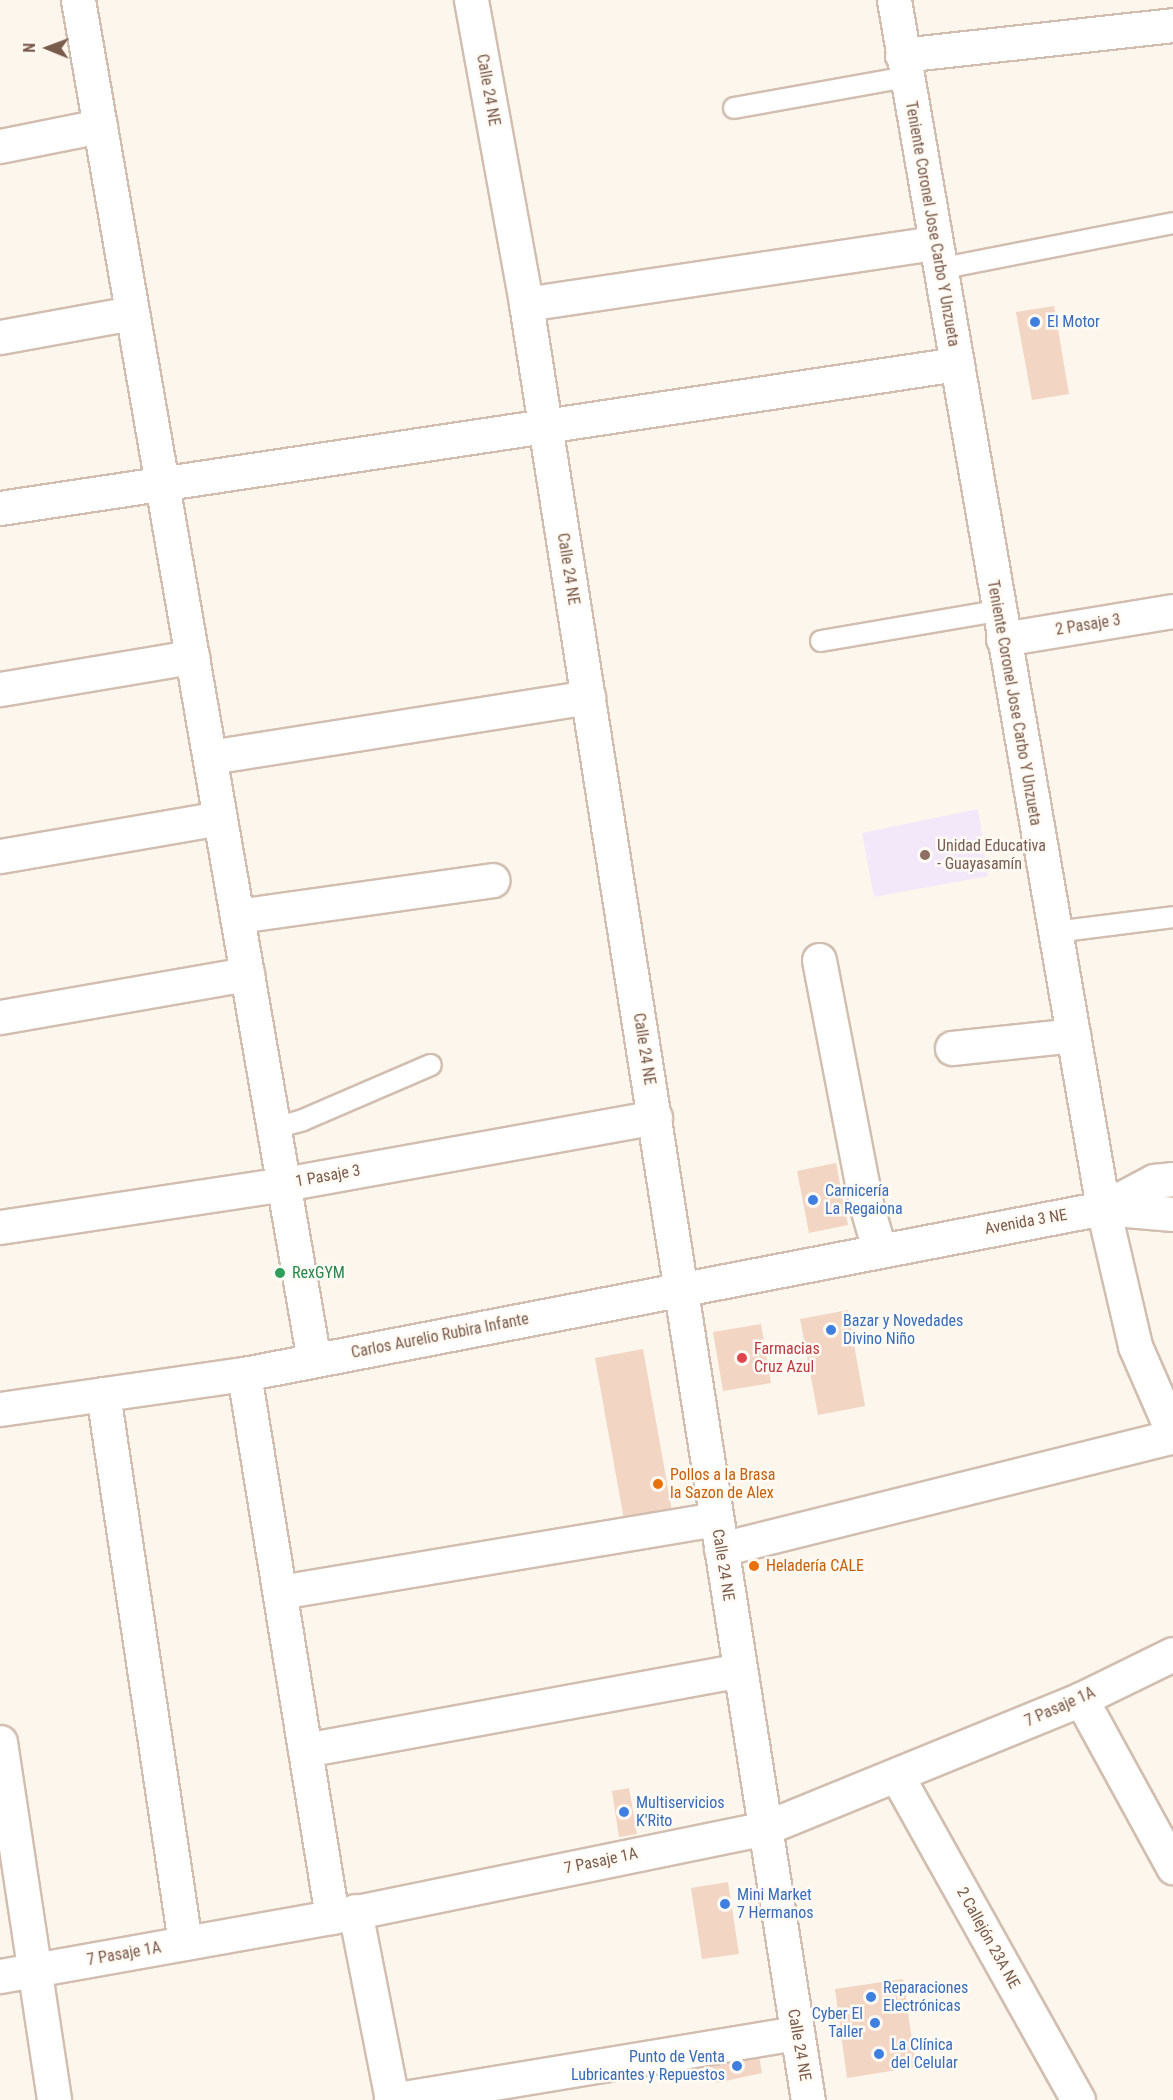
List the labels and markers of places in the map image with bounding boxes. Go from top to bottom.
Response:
place label: El Motor [1047,312,1100,332]
marker: El Motor [1028,315,1042,329]
place label: Unidad Educativa - Guayasamín [937,836,1046,874]
marker: Unidad Educativa - Guayasamín [918,848,932,862]
place label: Carnicería La Regaiona [825,1181,903,1219]
marker: Carnicería La Regaiona [806,1193,820,1207]
place label: RexGYM [292,1263,345,1283]
marker: RexGYM [273,1266,287,1280]
place label: Bazar y Novedades Divino Niño [843,1311,963,1349]
marker: Bazar y Novedades Divino Niño [824,1323,838,1337]
place label: Farmacias Cruz Azul [754,1339,820,1377]
marker: Farmacias Cruz Azul [735,1351,749,1365]
place label: Pollos a la Brasa la Sazon de Alex [670,1465,775,1503]
marker: Pollos a la Brasa la Sazon de Alex [651,1477,665,1491]
place label: Heladería CALE [766,1556,864,1576]
marker: Heladería CALE [747,1559,761,1573]
place label: Multiservicios K'Rito [636,1793,725,1831]
marker: Multiservicios K'Rito [617,1805,631,1819]
place label: Mini Market 7 Hermanos [737,1885,814,1923]
marker: Mini Market 7 Hermanos [718,1897,732,1911]
place label: Reparaciones Electrónicas [883,1978,968,2016]
marker: Reparaciones Electrónicas [864,1990,878,2004]
place label: Cyber El Taller [812,2004,863,2042]
marker: Cyber El Taller [868,2016,882,2030]
place label: La Clínica del Celular [891,2035,958,2073]
place label: Punto de Venta Lubricantes y Repuestos [571,2047,725,2085]
marker: La Clínica del Celular [872,2047,886,2061]
marker: Punto de Venta Lubricantes y Repuestos [730,2059,744,2073]

